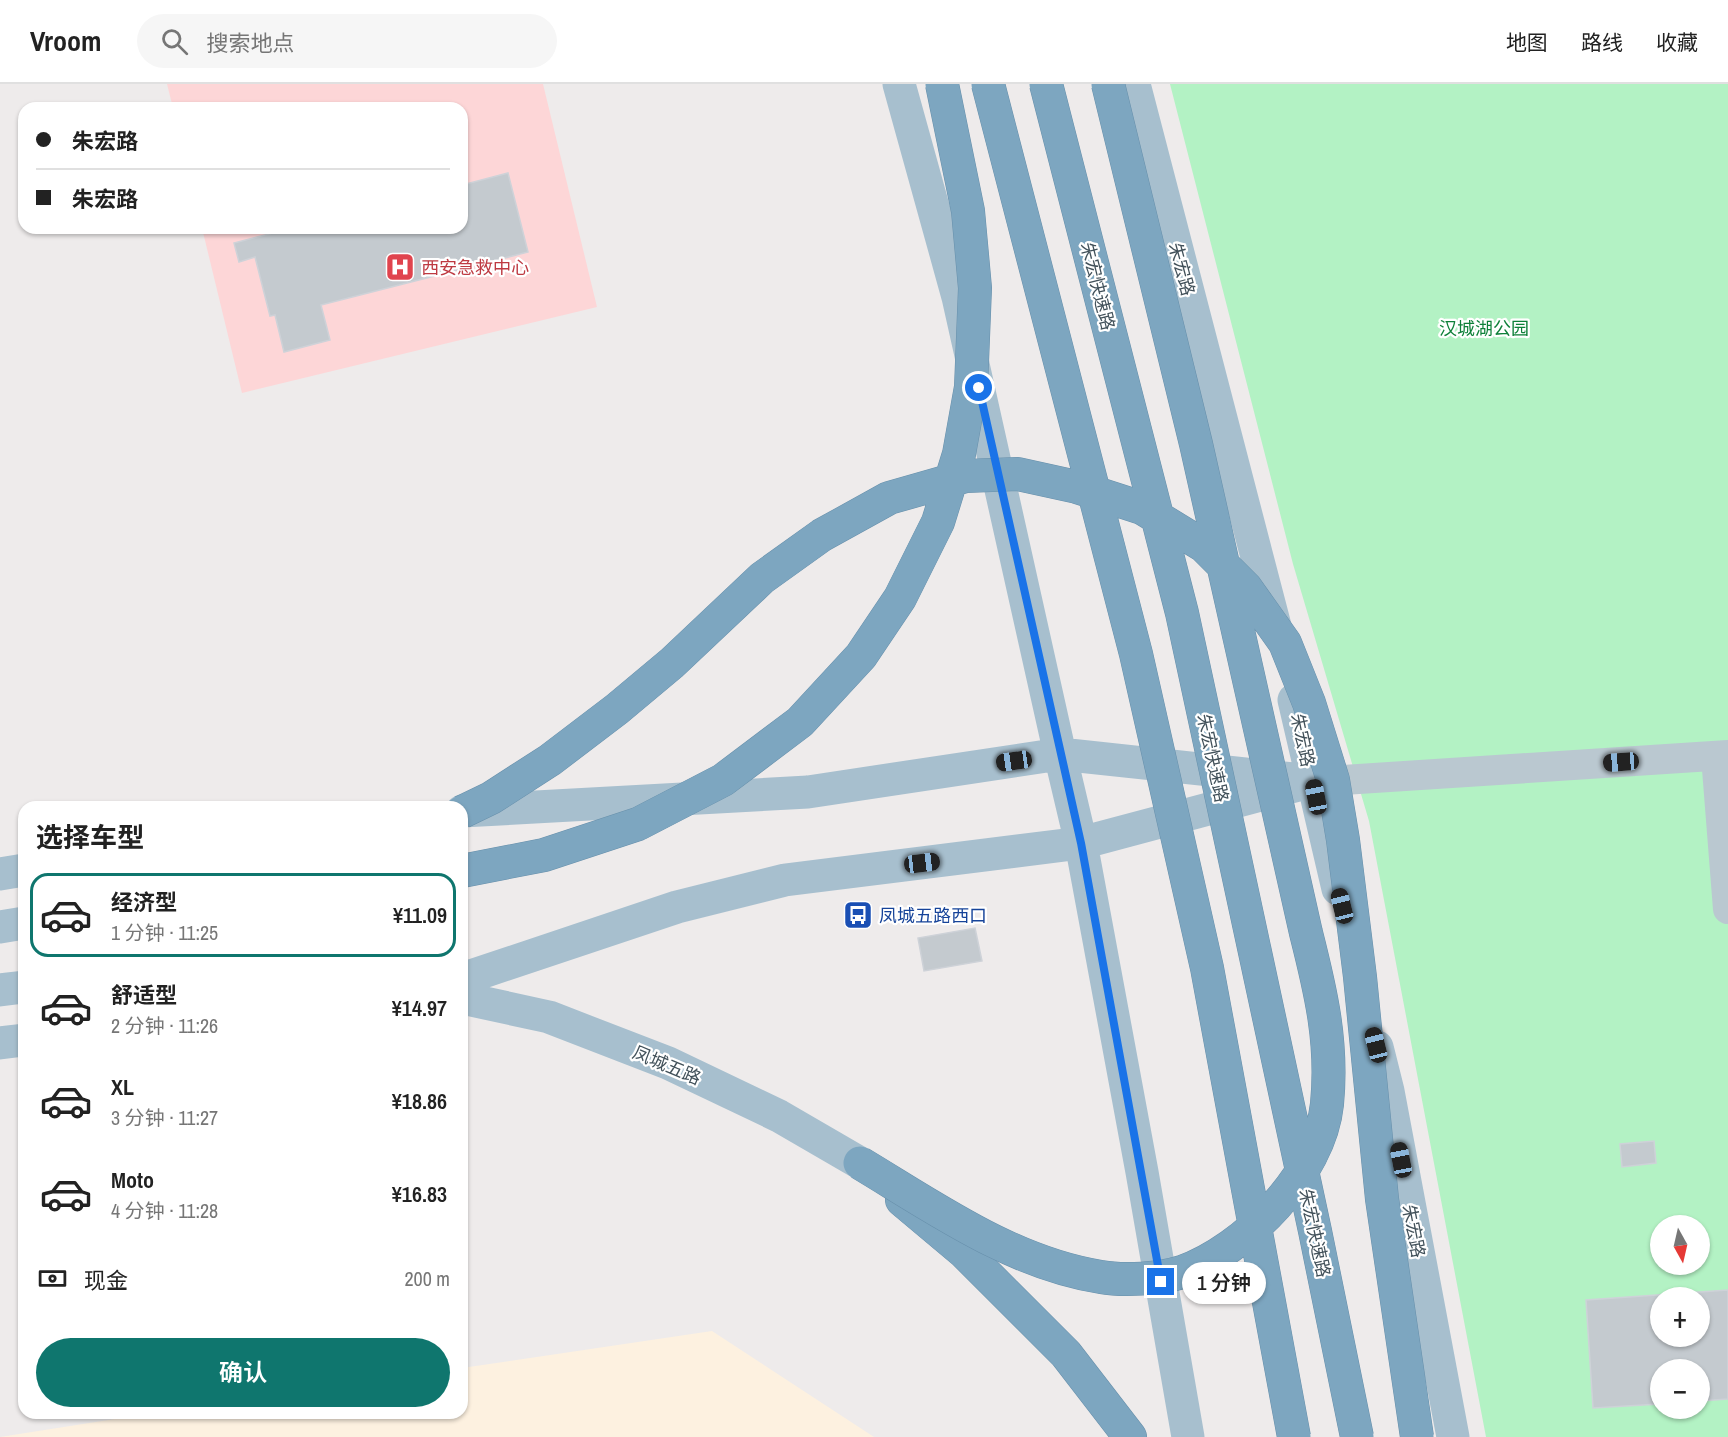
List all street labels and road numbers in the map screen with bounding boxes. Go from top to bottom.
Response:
street label: 朱宏快速路 [1075,239,1121,333]
street label: 朱宏路 [1163,240,1201,298]
street label: 朱宏快速路 [1191,711,1235,805]
street label: 朱宏路 [1285,711,1321,769]
street label: 凤城五路 [629,1039,705,1091]
street label: 朱宏快速路 [1293,1186,1337,1280]
street label: 朱宏路 [1397,1202,1431,1260]

